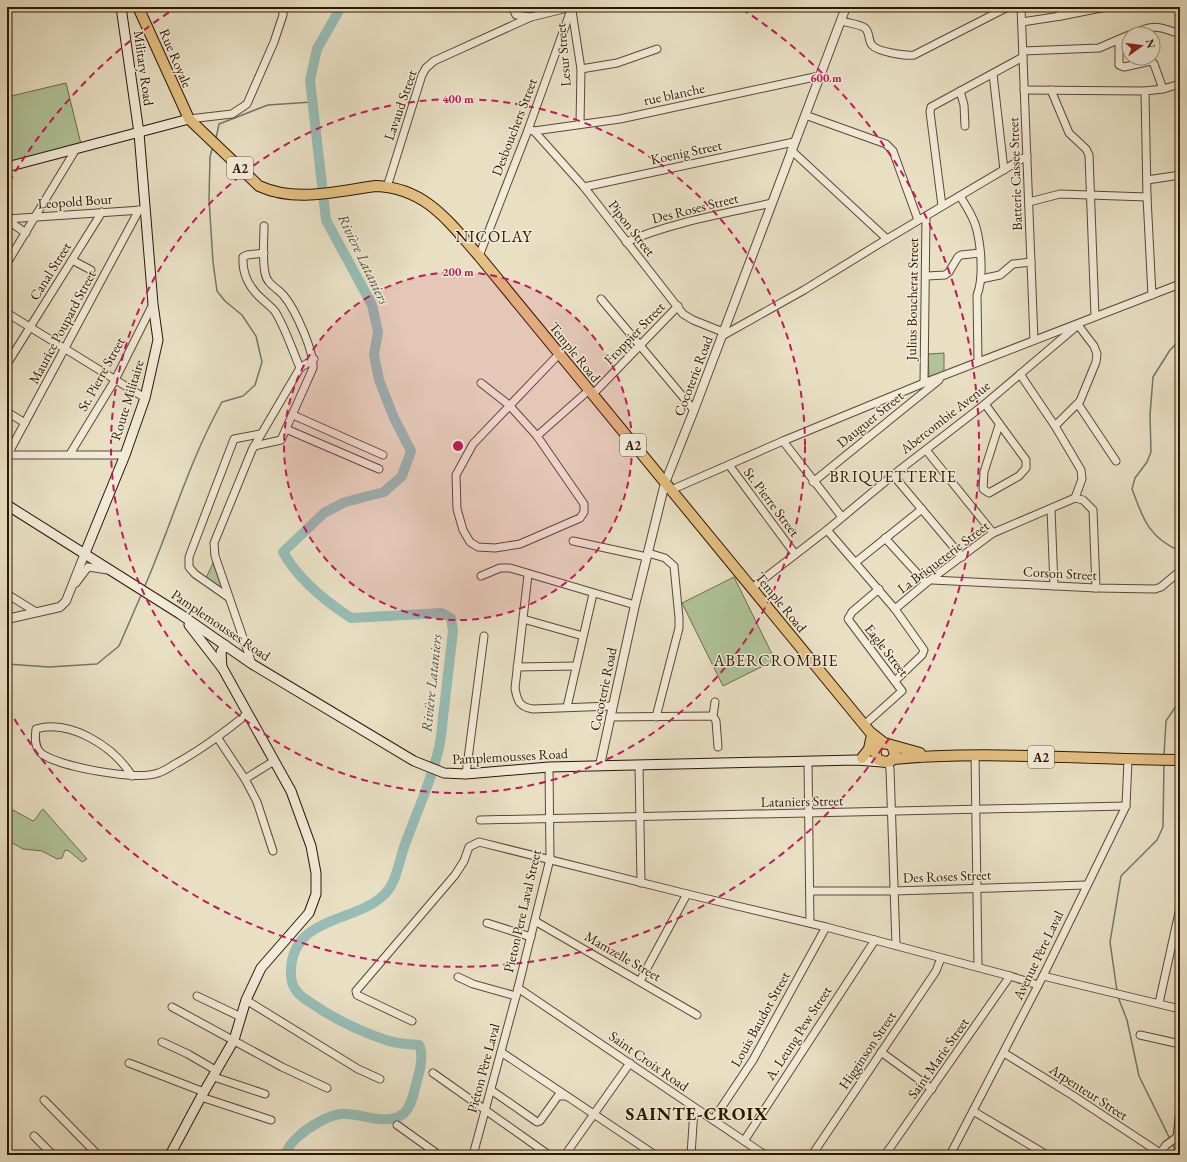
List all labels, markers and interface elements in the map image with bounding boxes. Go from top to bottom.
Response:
street label: Lesur Street [551,22,575,88]
street label: Rue Royale [156,26,197,91]
north arrow [1121,26,1161,66]
street label: Military Road [130,29,158,108]
text: N [1143,38,1159,50]
street label: Lavaud Street [380,67,421,142]
text: 600 m [810,70,842,86]
street label: Desbouchers Street [487,75,541,178]
street label: rue blanche [642,79,707,109]
text: 400 m [442,91,474,107]
street label: Batterie Cassee Street [1004,116,1026,231]
street label: Koenig Street [649,136,724,168]
road number: A2 [227,157,253,179]
street label: Des Roses Street [650,188,741,227]
street label: Leopold Bour [37,189,113,213]
street label: Pipon Street [604,196,660,260]
water label: Rivière Lataniers [334,211,394,308]
district label: NICOLAY [455,226,533,247]
street label: Julius Boucherat Street [902,237,922,362]
street label: Canal Street [25,238,75,304]
text: 200 m [442,264,474,280]
street label: Maurice Poupard Street [24,266,100,387]
street label: Froppier Street [600,297,669,368]
street label: Temple Road [545,318,605,386]
street label: Cocoterie Road [669,332,717,419]
street label: St. Pierre Street [73,333,129,414]
street label: Route Militaire [106,357,148,442]
street label: Abercombie Avenue [896,376,994,458]
street label: Dauguer Street [833,386,907,451]
road number: A2 [620,434,646,456]
centre of rings [451,439,465,453]
street label: St. Pierre Street [740,464,804,541]
district label: BRIQUETTERIE [829,466,957,487]
street label: La Briqueterie Street [894,516,993,597]
street label: Corson Street [1023,562,1098,584]
street label: Temple Road [751,568,811,636]
street label: Pamplemousses Road [168,585,275,665]
street label: Eagle Street [861,620,913,680]
water label: Rivière Lataniers [416,632,446,733]
street label: Cocoterie Road [585,645,621,732]
district label: ABERCROMBIE [712,650,839,671]
street label: Pamplemousses Road [452,744,569,768]
road number: A2 [1028,746,1054,768]
street label: Lataniers Street [760,791,844,811]
street label: Pieton Pere Laval Street [499,847,545,974]
street label: Des Roses Street [903,865,992,887]
street label: Avenue Père Laval [1008,907,1068,1003]
street label: Mamzelle Street [582,927,665,985]
street label: Louis Baudot Street [726,968,794,1070]
street label: A. Leung Pew Street [760,982,835,1084]
street label: Higginson Street [834,1007,900,1092]
street label: Saint Marie Street [903,1013,973,1102]
street label: Piéton Père Laval [462,1021,504,1115]
street label: Saint Croix Road [606,1027,693,1096]
street label: Arpenteur Street [1046,1059,1132,1124]
district label: SAINTE-CROIX [626,1102,768,1125]

